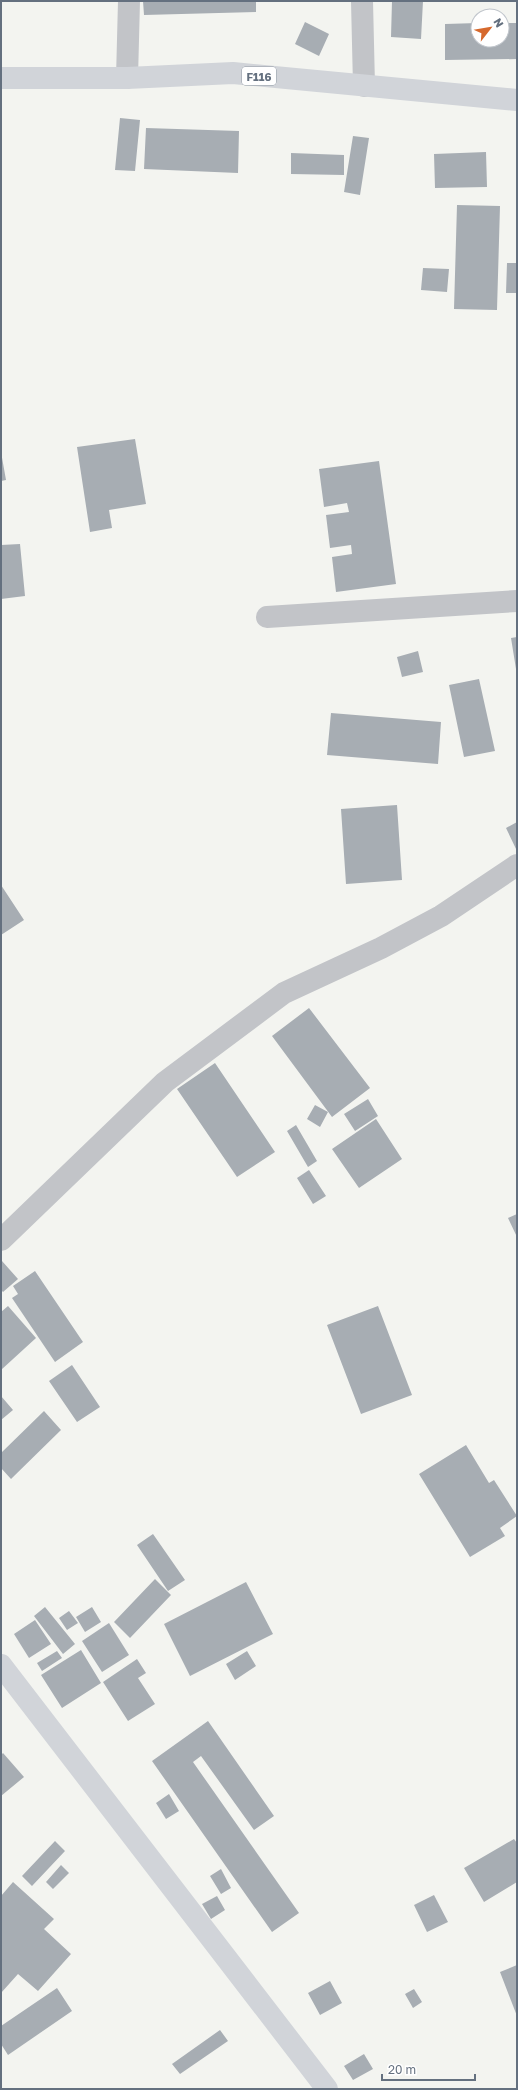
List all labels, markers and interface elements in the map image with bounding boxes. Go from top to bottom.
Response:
north arrow [470,8,510,48]
text: N [491,16,507,30]
road number: F116 [242,67,276,85]
scale bar [382,2056,475,2082]
text: 20 m [388,2062,416,2077]

